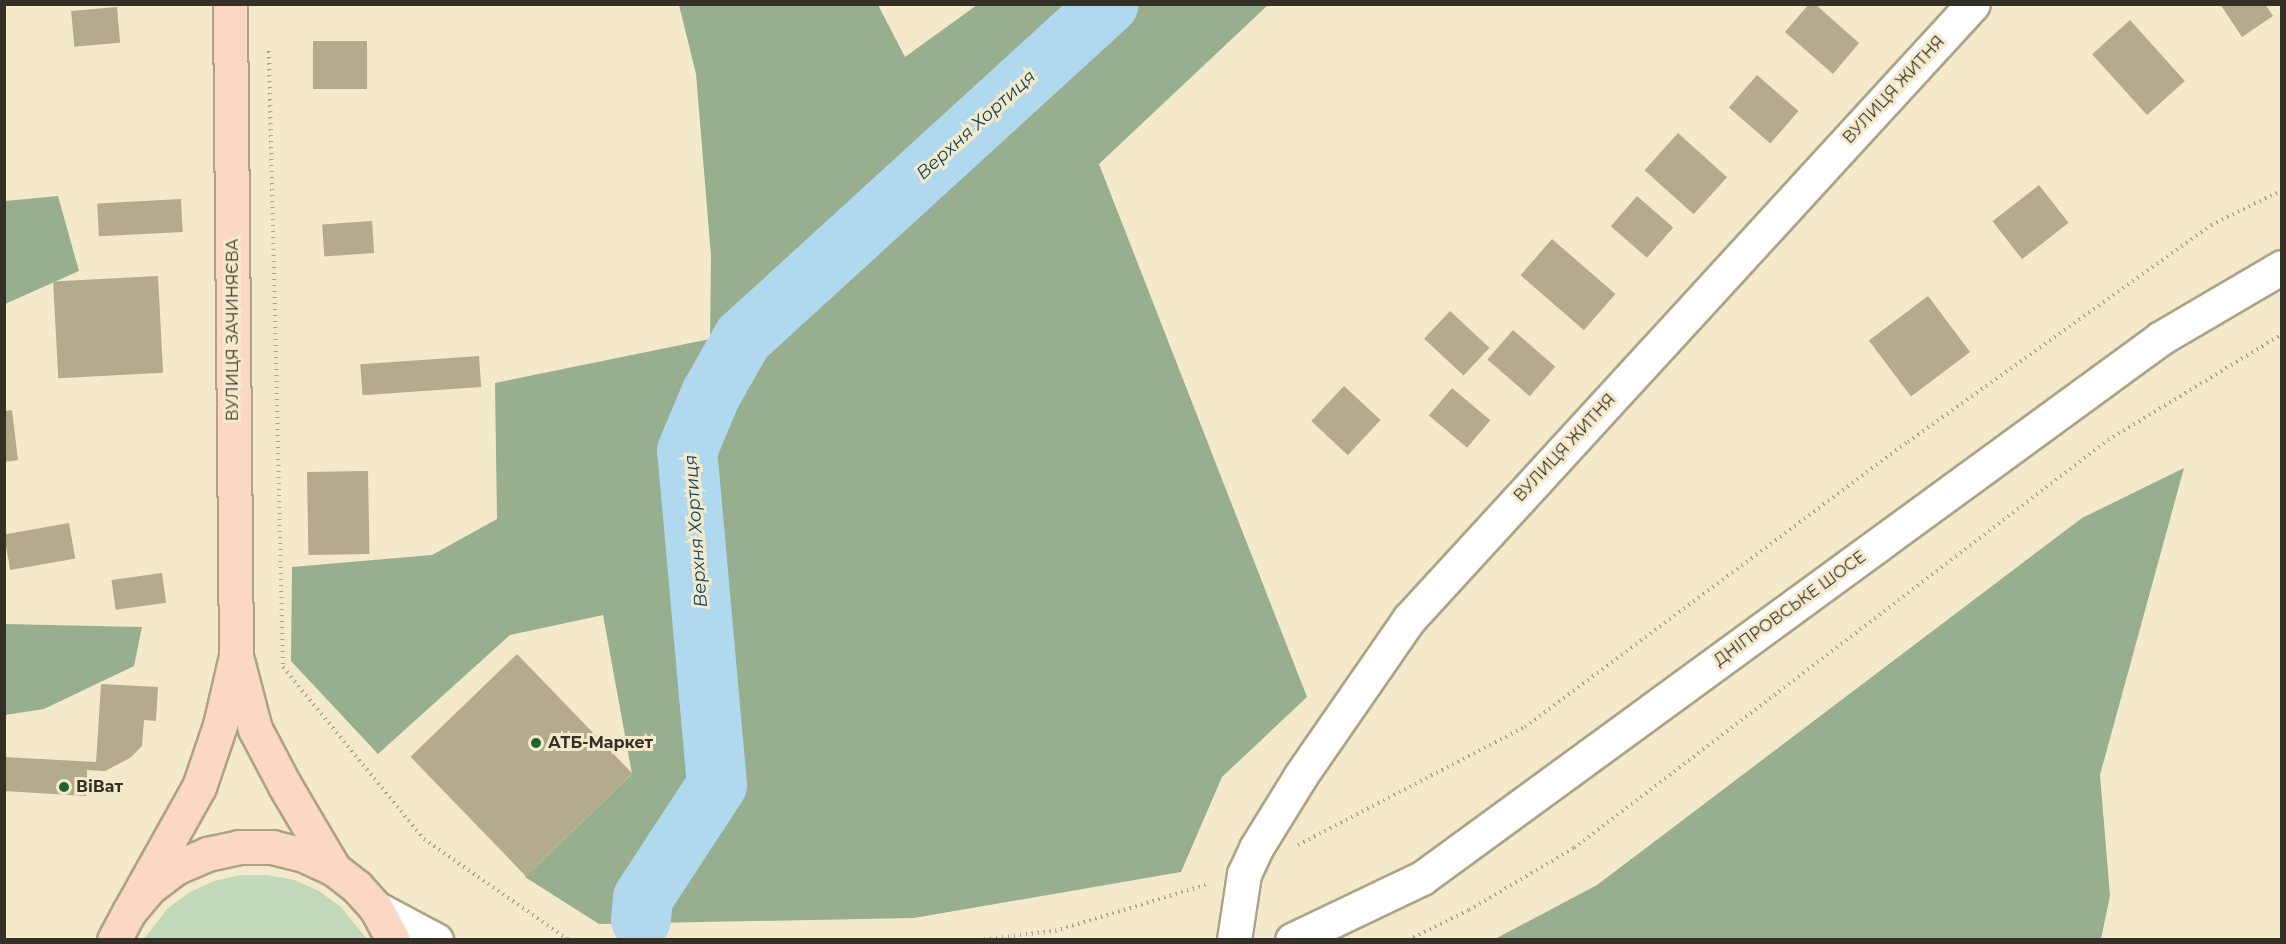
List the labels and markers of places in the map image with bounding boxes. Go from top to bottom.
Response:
place label: АТБ-Маркет [548,733,653,753]
marker: АТБ-Маркет [529,736,543,750]
place label: ВіВат [76,777,123,797]
marker: ВіВат [57,780,71,794]

